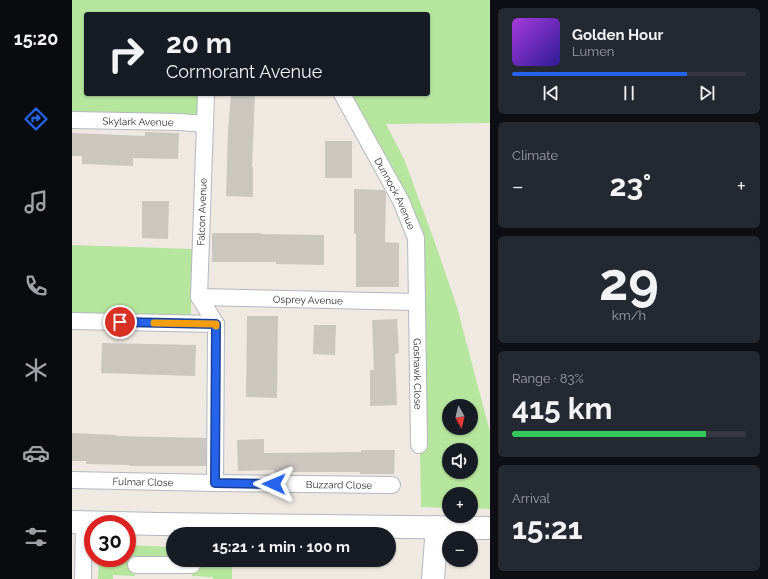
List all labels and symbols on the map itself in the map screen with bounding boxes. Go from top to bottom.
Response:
street label: Skylark Avenue [102,115,174,127]
street label: Dunnock Avenue [373,156,418,231]
street label: Falcon Avenue [195,178,209,246]
street label: Osprey Avenue [273,293,343,306]
pin [103,305,137,339]
street label: Goshawk Close [412,338,424,410]
north arrow [442,399,478,435]
position arrow [253,463,295,505]
street label: Fulmar Close [112,475,174,488]
street label: Buzzard Close [306,479,372,490]
speed limit sign: 30 [84,515,136,567]

